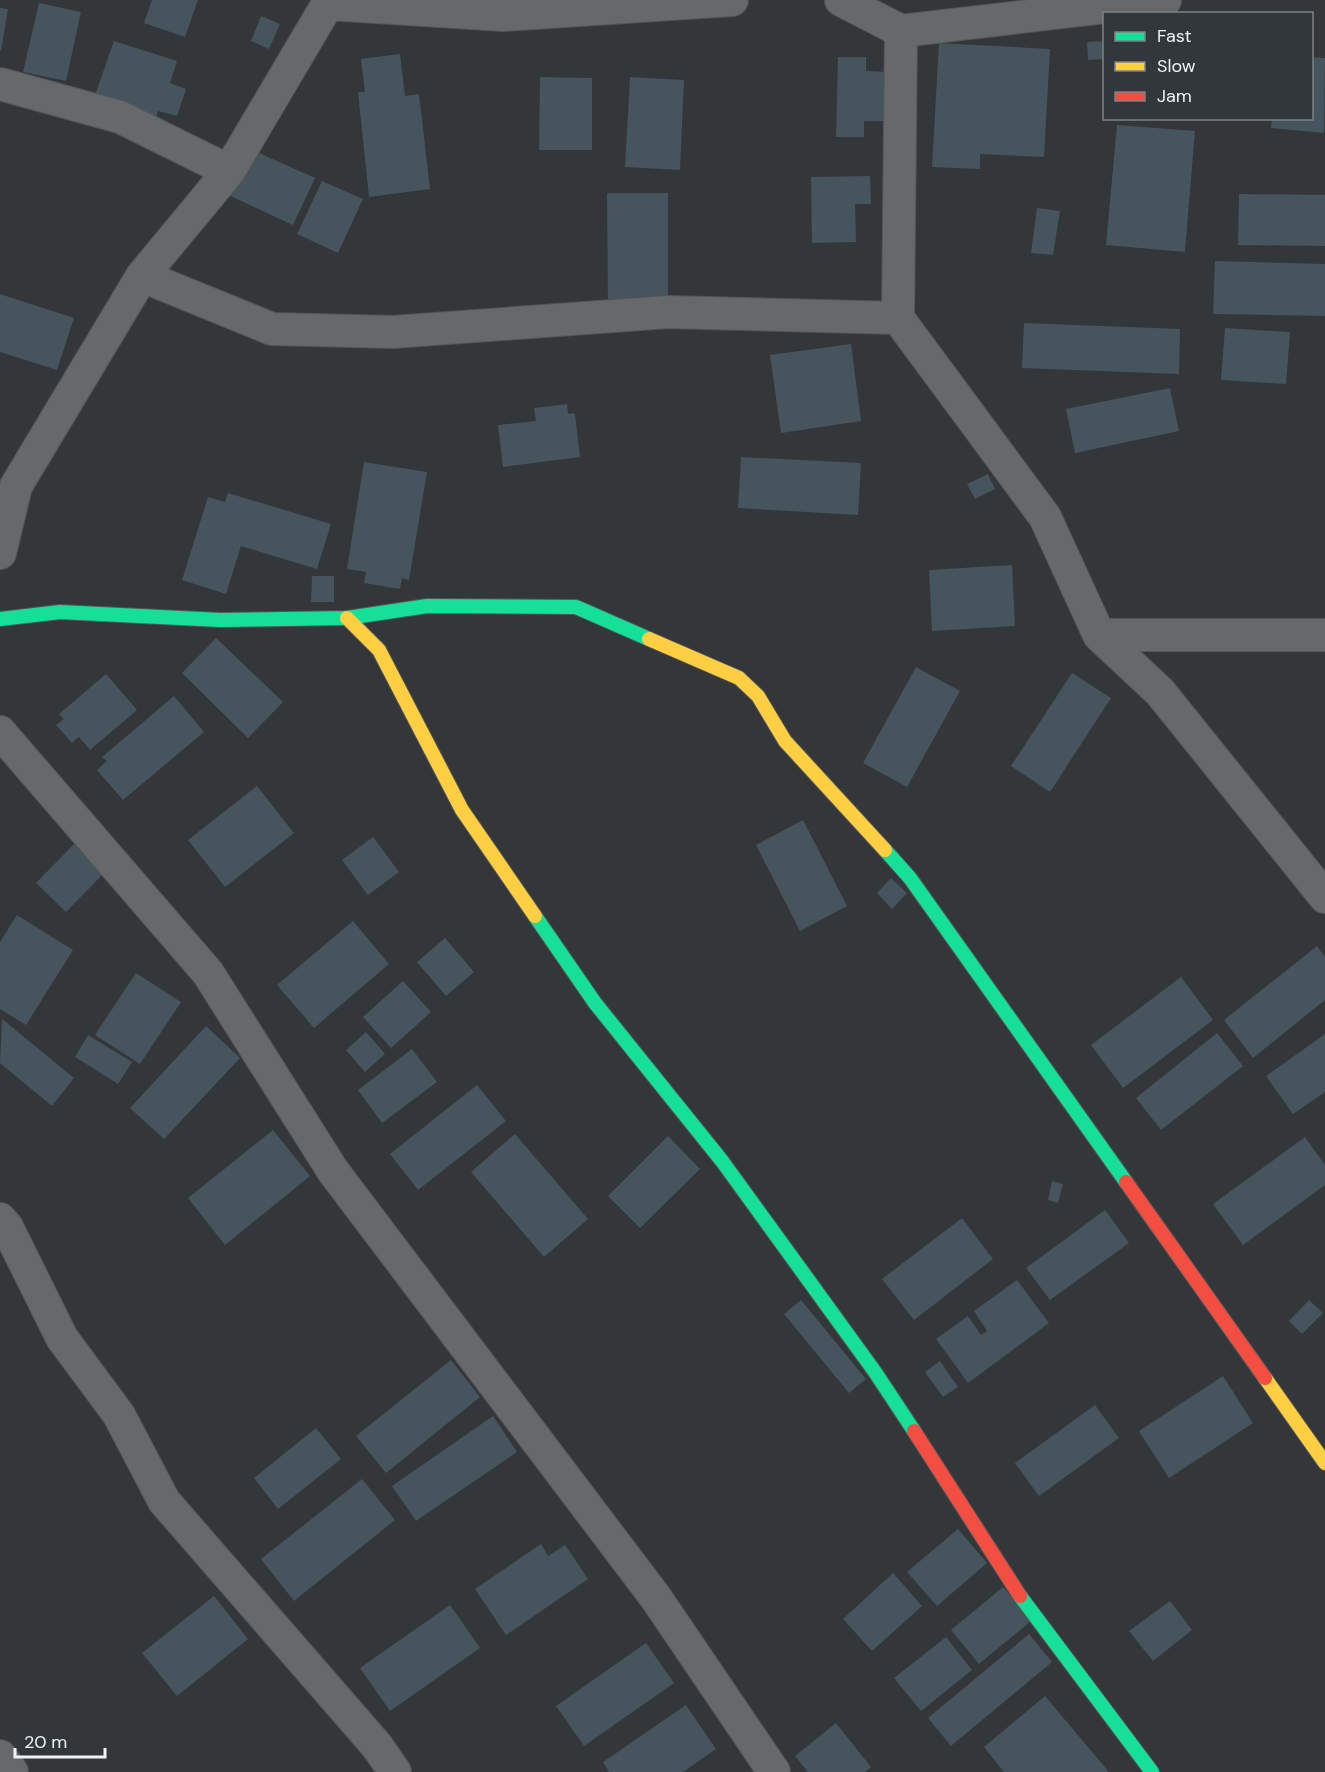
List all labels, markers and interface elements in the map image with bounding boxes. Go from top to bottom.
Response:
legend [1103,12,1313,120]
text: Fast [1157,24,1192,48]
text: Slow [1157,54,1196,78]
text: Jam [1157,84,1192,108]
scale bar [15,1721,105,1759]
text: 20 m [24,1730,67,1754]

